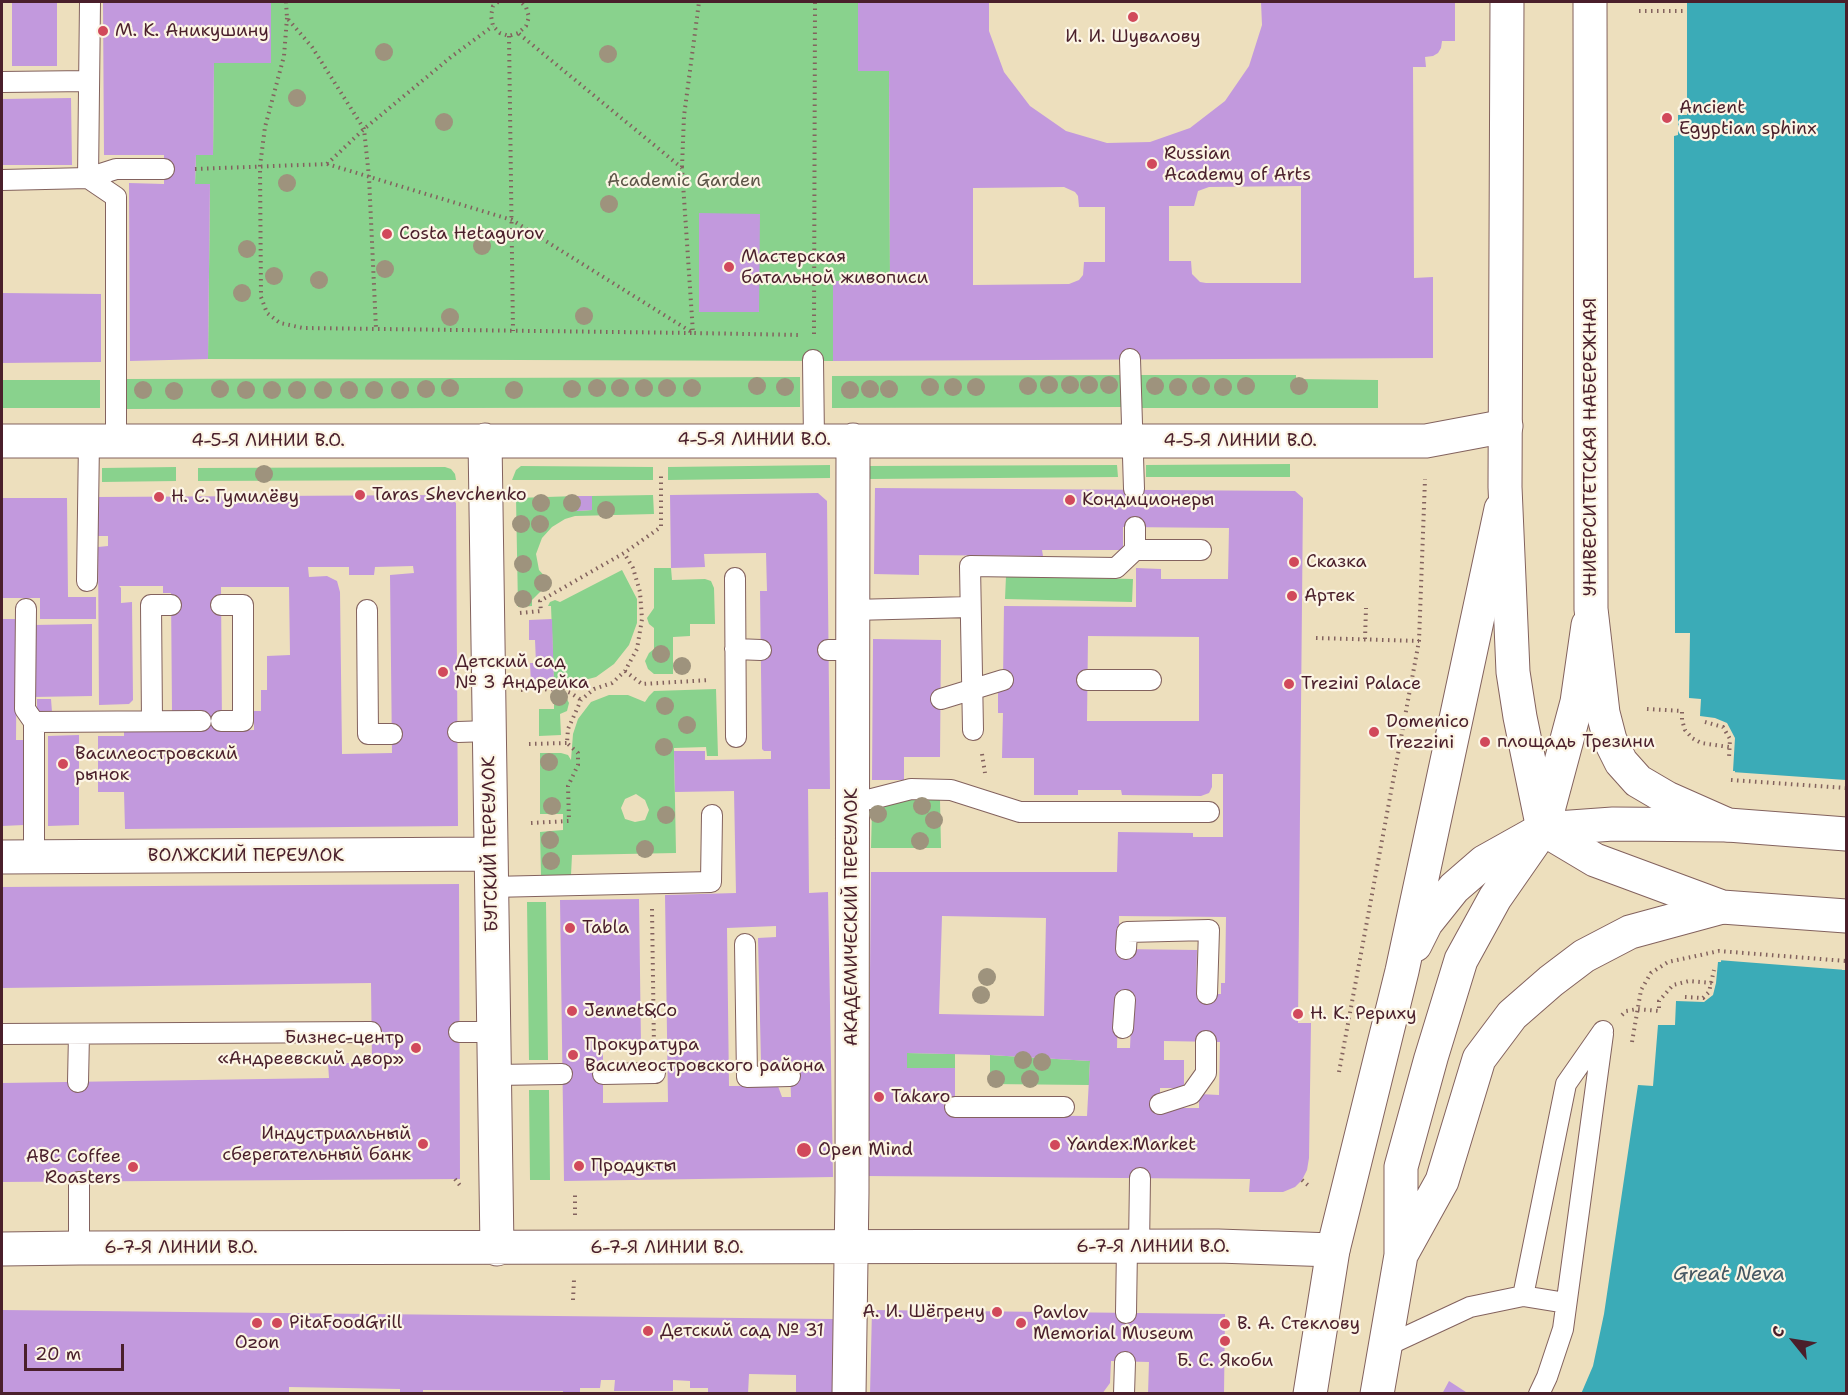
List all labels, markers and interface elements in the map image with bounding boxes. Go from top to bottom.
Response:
marker: И. И. Шувалову [1126,10,1140,24]
place label: М. К. Аникушину [115,20,269,42]
marker: М. К. Аникушину [96,24,110,38]
place label: И. И. Шувалову [1065,26,1201,48]
place label: Ancient Egyptian sphinx [1679,97,1817,140]
marker: Ancient Egyptian sphinx [1660,111,1674,125]
place label: Russian Academy of Arts [1164,143,1311,186]
marker: Russian Academy of Arts [1145,157,1159,171]
park label: Academic Garden [607,170,761,192]
place label: Costa Hetagurov [399,223,544,245]
marker: Costa Hetagurov [380,227,394,241]
place label: Мастерская батальной живописи [741,246,928,288]
marker: Мастерская батальной живописи [722,260,736,274]
street label: УНИВЕРСИТЕТСКАЯ НАБЕРЕЖНАЯ [1580,298,1602,596]
street label: 4-5-Я ЛИНИИ В.О. [677,429,831,451]
street label: 4-5-Я ЛИНИИ В.О. [191,430,345,452]
street label: 4-5-Я ЛИНИИ В.О. [1163,430,1317,452]
place label: Taras Shevchenko [372,484,527,506]
place label: Н. С. Гумилёву [171,486,299,508]
marker: Taras Shevchenko [353,488,367,502]
place label: Кондиционеры [1082,489,1214,511]
marker: Н. С. Гумилёву [152,490,166,504]
marker: Кондиционеры [1063,493,1077,507]
place label: Сказка [1306,551,1367,573]
marker: Сказка [1287,555,1301,569]
place label: Артек [1304,585,1355,607]
marker: Артек [1285,589,1299,603]
place label: Детский сад № 3 Андрейка [455,651,589,694]
marker: Детский сад № 3 Андрейка [436,665,450,679]
place label: Trezini Palace [1301,673,1421,695]
marker: Trezini Palace [1282,677,1296,691]
place label: Domenico Trezzini [1386,711,1469,754]
marker: Domenico Trezzini [1367,725,1381,739]
place label: площадь Трезини [1497,731,1655,753]
marker: площадь Трезини [1478,735,1492,749]
place label: Василеостровский рынок [75,743,238,786]
street label: БУГСКИЙ ПЕРЕУЛОК [479,756,503,932]
marker: Василеостровский рынок [56,757,70,771]
street label: АКАДЕМИЧЕСКИЙ ПЕРЕУЛОК [841,788,863,1046]
street label: ВОЛЖСКИЙ ПЕРЕУЛОК [148,845,344,867]
place label: Tabla [582,917,629,939]
marker: Tabla [563,921,577,935]
place label: Jennet&Co [584,1000,677,1022]
place label: Н. К. Рериху [1310,1003,1417,1025]
marker: Jennet&Co [565,1004,579,1018]
marker: Н. К. Рериху [1291,1007,1305,1021]
place label: Бизнес-центр «Андреевский двор» [217,1027,404,1070]
place label: Прокуратура Василеостровского района [585,1034,825,1076]
marker: Бизнес-центр «Андреевский двор» [409,1041,423,1055]
marker: Прокуратура Василеостровского района [566,1048,580,1062]
place label: Takaro [891,1086,950,1108]
marker: Takaro [872,1090,886,1104]
place label: Индустриальный сберегательный банк [222,1123,411,1166]
place label: Yandex.Market [1067,1134,1196,1156]
marker: Индустриальный сберегательный банк [416,1137,430,1151]
marker: Yandex.Market [1048,1138,1062,1152]
place label: Open Mind [818,1139,913,1161]
marker: Open Mind [795,1141,813,1159]
place label: ABC Coffee Roasters [26,1146,121,1188]
place label: Продукты [591,1155,677,1177]
marker: Продукты [572,1159,586,1173]
marker: ABC Coffee Roasters [126,1160,140,1174]
street label: 6-7-Я ЛИНИИ В.О. [1076,1236,1230,1258]
street label: 6-7-Я ЛИНИИ В.О. [104,1237,258,1259]
street label: 6-7-Я ЛИНИИ В.О. [590,1237,744,1259]
water label: Great Neva [1673,1263,1785,1287]
place label: А. И. Шёгрену [862,1301,985,1323]
place label: Pavlov Memorial Museum [1033,1302,1193,1344]
marker: А. И. Шёгрену [990,1305,1004,1319]
north arrow [1764,1311,1824,1371]
place label: PitaFoodGrill [289,1312,402,1334]
place label: В. А. Стеклову [1237,1313,1360,1335]
marker: Ozon [250,1316,264,1330]
marker: PitaFoodGrill [270,1316,284,1330]
marker: Pavlov Memorial Museum [1014,1316,1028,1330]
marker: В. А. Стеклову [1218,1317,1232,1331]
place label: Детский сад № 31 [660,1320,824,1342]
text: С [1766,1322,1790,1341]
marker: Детский сад № 31 [641,1324,655,1338]
scale bar [27,1332,128,1370]
place label: Ozon [235,1332,279,1354]
marker: Б. С. Якоби [1218,1334,1232,1348]
text: 20 m [35,1342,81,1366]
place label: Б. С. Якоби [1177,1350,1273,1372]

